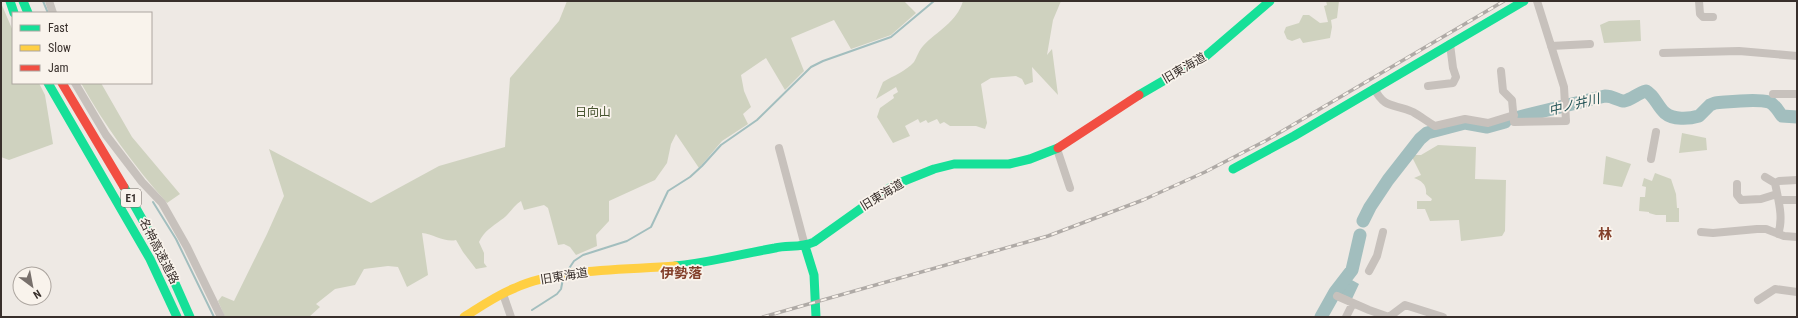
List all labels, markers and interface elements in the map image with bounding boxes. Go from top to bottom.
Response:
legend [12,12,152,84]
text: Fast [48,21,69,35]
text: Slow [48,41,71,55]
street label: 旧東海道 [1160,50,1208,86]
text: Jam [48,61,69,75]
water label: 中ノ井川 [1547,90,1603,118]
park label: 日向山 [575,105,611,119]
street label: 旧東海道 [858,177,906,213]
road number: E1 [121,189,141,207]
street label: 名神高速道路 [136,216,182,286]
district label: 林 [1598,226,1612,242]
street label: 旧東海道 [539,265,589,287]
district label: 伊勢落 [660,265,703,281]
north arrow [12,266,52,306]
text: N [31,287,43,301]

